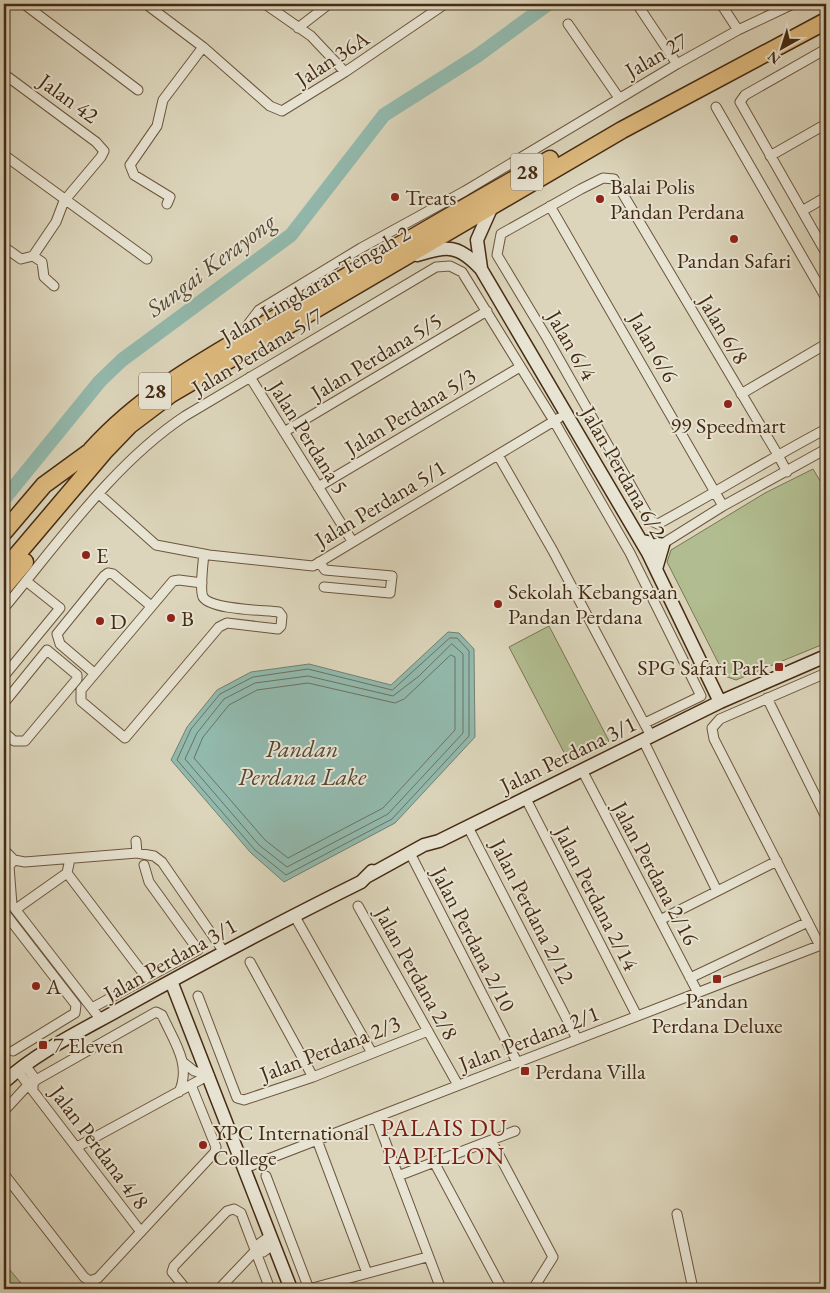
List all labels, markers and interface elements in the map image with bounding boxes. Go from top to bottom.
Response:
north arrow [758,22,808,72]
street label: Jalan 36A [288,23,375,94]
street label: Jalan 27 [618,26,693,86]
text: N [763,47,784,69]
street label: Jalan 42 [31,66,105,130]
road number: 28 [511,154,543,190]
place label: Balai Polis Pandan Perdana [610,172,745,226]
place label: Treats [405,183,456,212]
marker: Treats [389,191,401,203]
marker: Balai Polis Pandan Perdana [594,193,606,205]
water label: Sungai Kerayong [139,205,282,324]
street label: Jalan Lingkaran Tengah 2 [213,218,416,352]
marker: Pandan Safari [728,233,740,245]
place label: Pandan Safari [677,246,791,275]
street label: Jalan 6/8 [690,287,756,369]
street label: Jalan Perdana 5/7 [185,301,328,403]
street label: Jalan 6/4 [539,303,603,386]
street label: Jalan 6/6 [621,305,685,388]
street label: Jalan Perdana 5/5 [304,306,447,408]
street label: Jalan Perdana 5/3 [338,361,481,463]
road number: 28 [139,372,171,410]
street label: Jalan Perdana 5 [261,373,355,499]
marker: 99 Speedmart [722,398,734,410]
street label: Jalan Perdana 6/2 [573,399,673,544]
place label: 99 Speedmart [670,411,786,440]
street label: Jalan Perdana 5/1 [308,453,451,555]
place label: E [96,541,108,570]
marker: E [80,549,92,561]
place label: Sekolah Kebangsaan Pandan Perdana [508,577,679,631]
marker: Sekolah Kebangsaan Pandan Perdana [492,598,504,610]
place label: B [181,604,194,633]
place label: D [110,607,127,636]
marker: B [165,612,177,624]
marker: D [94,615,106,627]
place label: SPG Safari Park [637,653,770,682]
marker: SPG Safari Park [773,661,785,673]
street label: Jalan Perdana 3/1 [494,709,641,801]
water label: Pandan Perdana Lake [238,733,367,792]
street label: Jalan Perdana 2/16 [605,795,706,950]
street label: Jalan Perdana 2/14 [547,819,646,976]
street label: Jalan Perdana 2/12 [483,832,582,989]
street label: Jalan Perdana 2/10 [424,860,523,1017]
street label: Jalan Perdana 2/8 [367,900,465,1045]
street label: Jalan Perdana 3/1 [97,911,242,1009]
place label: A [45,972,62,1001]
marker: Pandan Perdana Deluxe [711,973,723,985]
marker: A [30,980,42,992]
place label: Pandan Perdana Deluxe [651,986,783,1040]
street label: Jalan Perdana 2/1 [453,998,603,1079]
street label: Jalan Perdana 2/3 [254,1008,404,1089]
place label: 7 Eleven [53,1031,124,1060]
marker: 7 Eleven [37,1039,49,1051]
place label: Perdana Villa [535,1057,646,1086]
marker: Perdana Villa [519,1065,531,1077]
street label: Jalan Perdana 4/8 [42,1078,156,1215]
district label: PALAIS DU PAPILLON [380,1112,508,1171]
place label: YPC International College [213,1118,369,1172]
marker: YPC International College [197,1139,209,1151]

